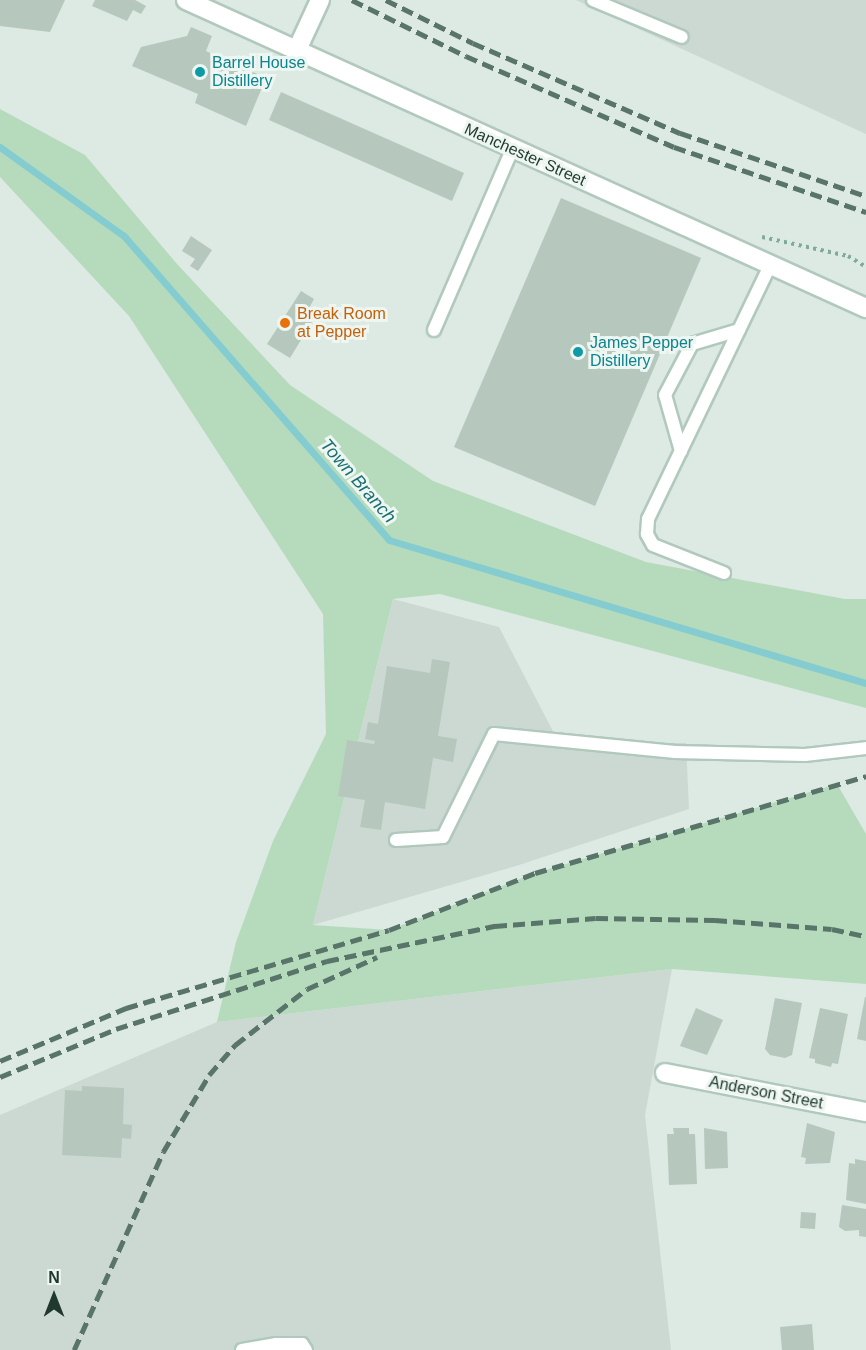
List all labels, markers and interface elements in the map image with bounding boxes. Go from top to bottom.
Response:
place label: Barrel House Distillery [212,53,305,91]
marker: Barrel House Distillery [193,65,207,79]
street label: Manchester Street [461,120,589,190]
place label: Break Room at Pepper [297,304,386,342]
marker: Break Room at Pepper [278,316,292,330]
place label: James Pepper Distillery [590,333,693,371]
marker: James Pepper Distillery [571,345,585,359]
water label: Town Branch [316,435,400,527]
street label: Anderson Street [707,1073,825,1113]
north arrow [24,1266,84,1326]
text: N [48,1269,60,1286]

